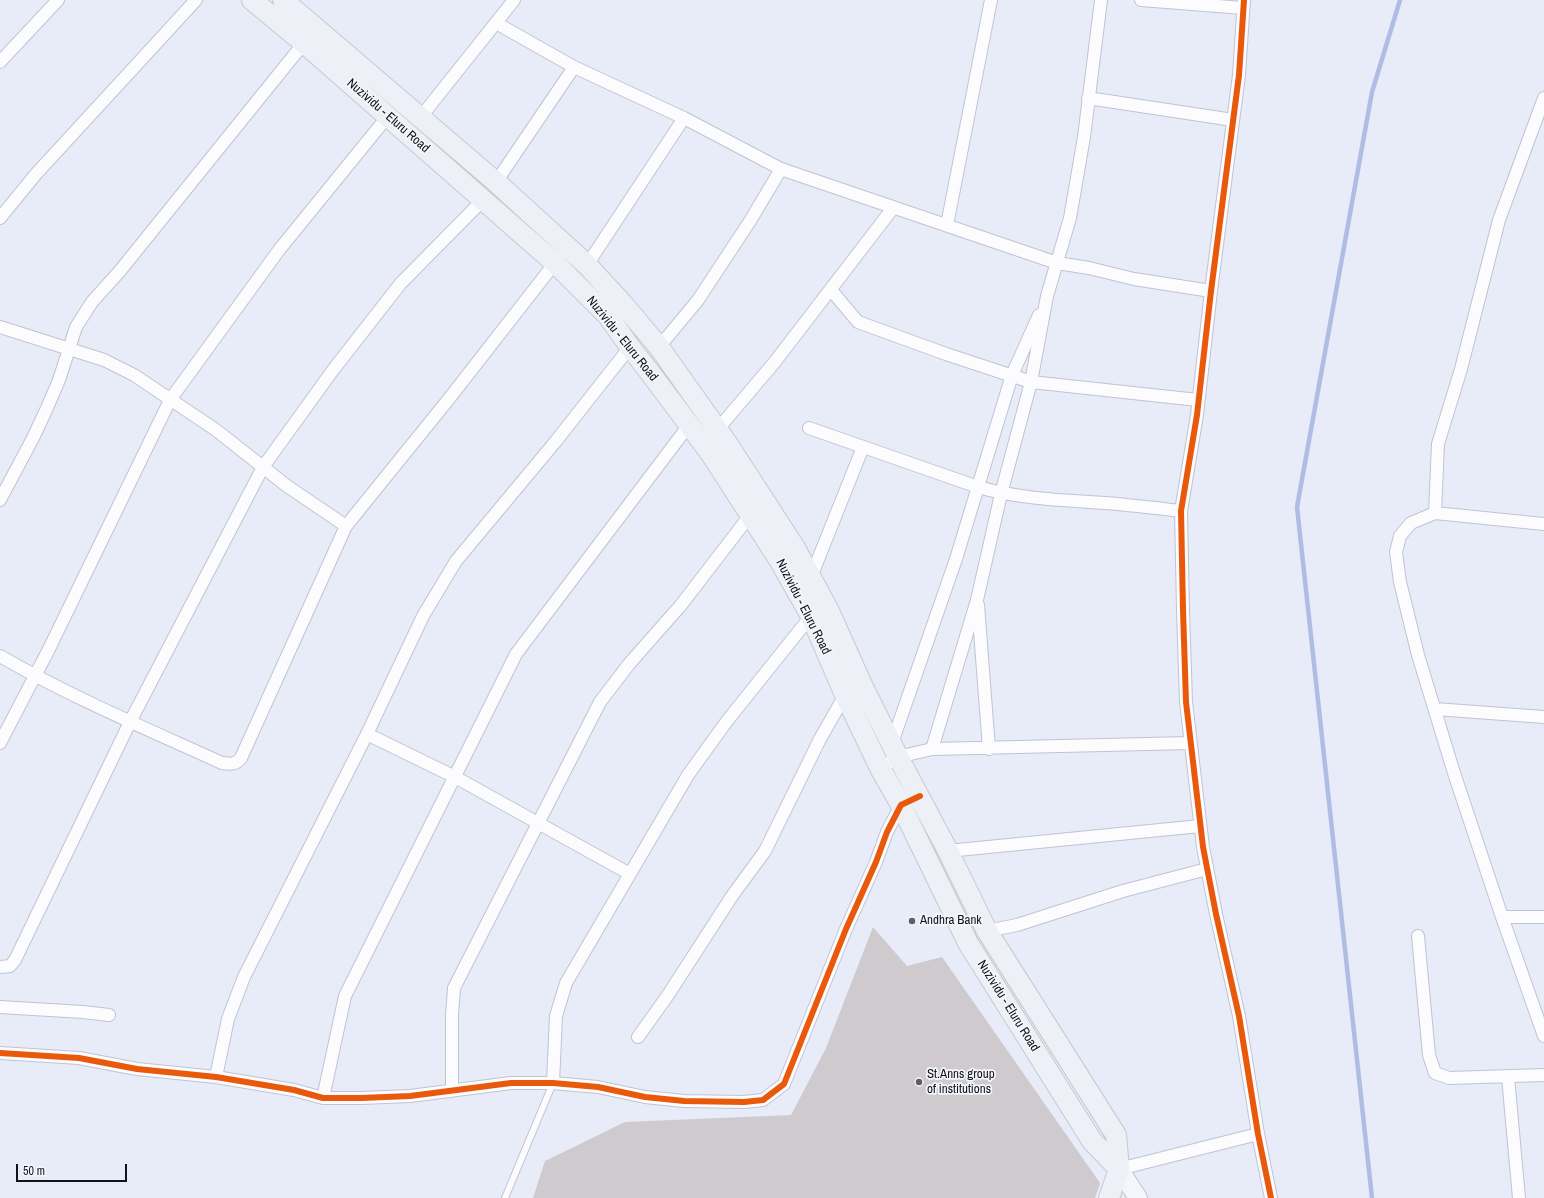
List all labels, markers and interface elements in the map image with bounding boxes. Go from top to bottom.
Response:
street label: Nuzividu - Eluru Road [343,76,433,156]
street label: Nuzividu - Eluru Road [583,293,661,385]
street label: Nuzividu - Eluru Road [772,557,834,657]
place label: Andhra Bank [920,913,982,929]
marker: Andhra Bank [907,916,917,926]
street label: Nuzividu - Eluru Road [974,957,1042,1055]
place label: St.Anns group of institutions [927,1067,995,1098]
marker: St.Anns group of institutions [914,1077,924,1087]
scale bar [18,1156,129,1182]
text: 50 m [23,1163,45,1179]

